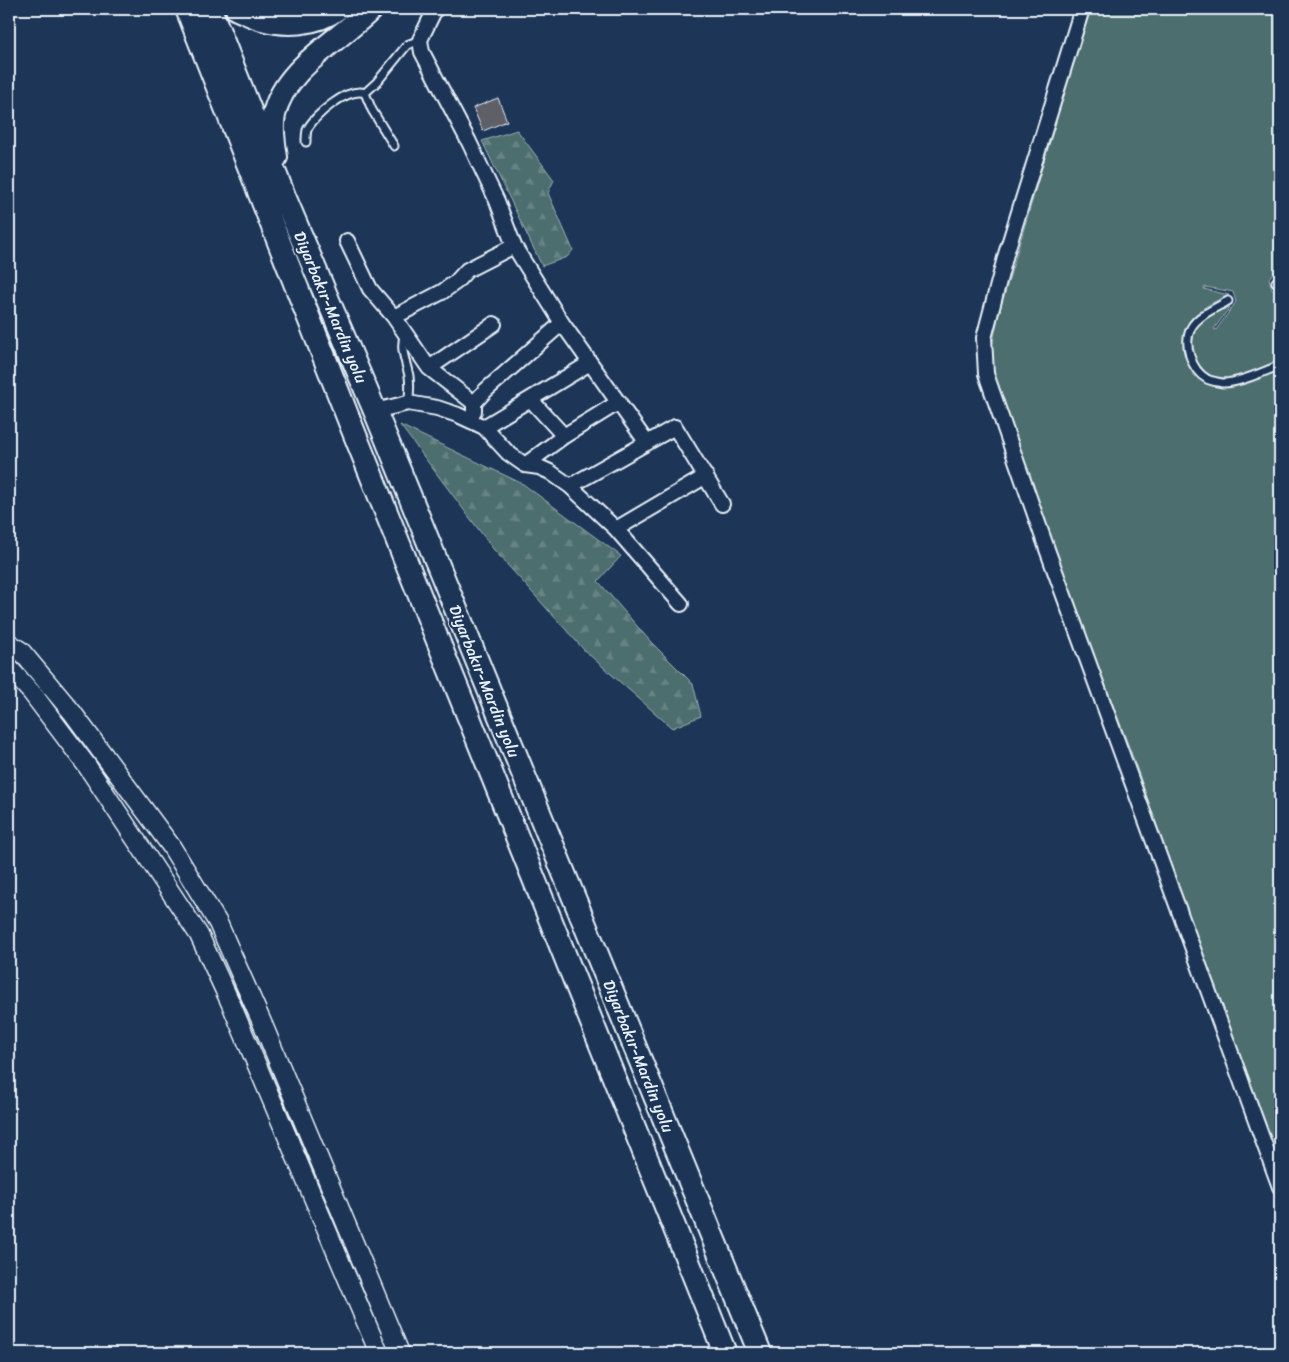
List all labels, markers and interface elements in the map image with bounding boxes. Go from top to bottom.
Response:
street label: Diyarbakır-Mardin yolu [285,227,376,388]
street label: Diyarbakır-Mardin yolu [441,600,529,763]
street label: Diyarbakır-Mardin yolu [595,975,683,1138]

